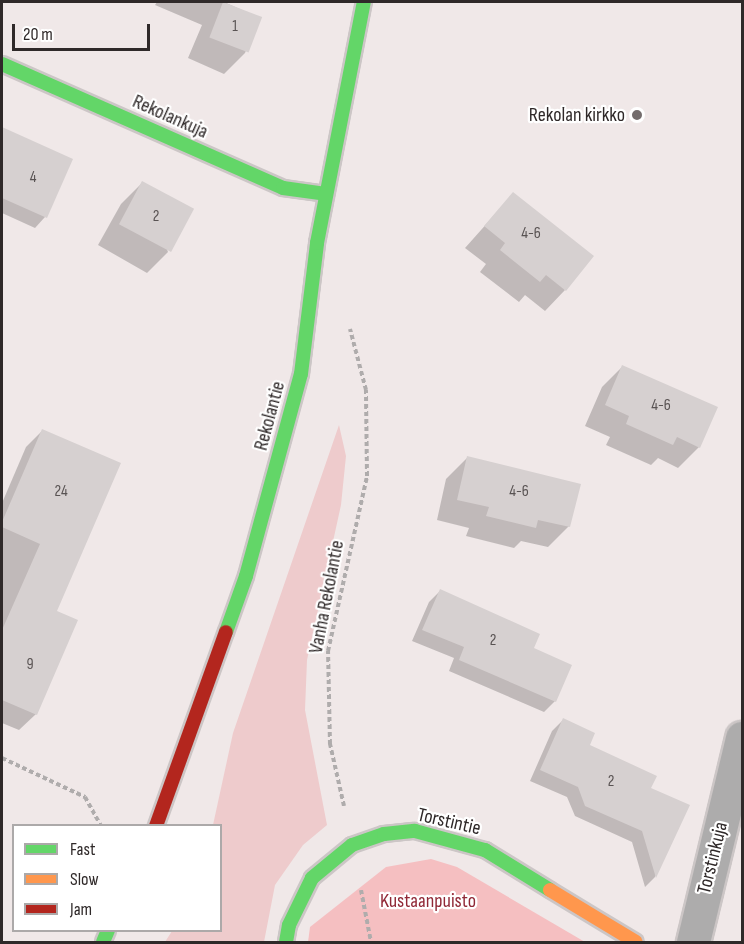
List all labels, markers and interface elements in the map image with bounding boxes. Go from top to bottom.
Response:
scale bar [15,12,153,50]
house number: 1 [232,17,238,37]
text: 20 m [23,24,53,45]
street label: Rekolankuja [129,90,211,144]
place label: Rekolan kirkko [529,103,625,127]
marker: Rekolan kirkko [630,108,644,122]
house number: 4 [30,168,36,188]
house number: 2 [153,207,159,227]
house number: 4-6 [521,224,541,244]
street label: Rekolantie [249,379,291,453]
house number: 4-6 [651,396,671,416]
house number: 24 [54,482,68,502]
house number: 4-6 [509,482,529,502]
street label: Vanha Rekolantie [304,538,350,656]
house number: 2 [490,631,496,651]
house number: 9 [26,655,34,675]
house number: 2 [608,772,614,792]
street label: Torstintie [415,803,483,841]
street label: Torstinkuja [692,819,734,897]
legend [12,824,222,932]
text: Fast [70,839,95,860]
text: Slow [70,869,99,890]
park label: Kustaanpuisto [380,889,476,913]
text: Jam [70,899,92,920]

